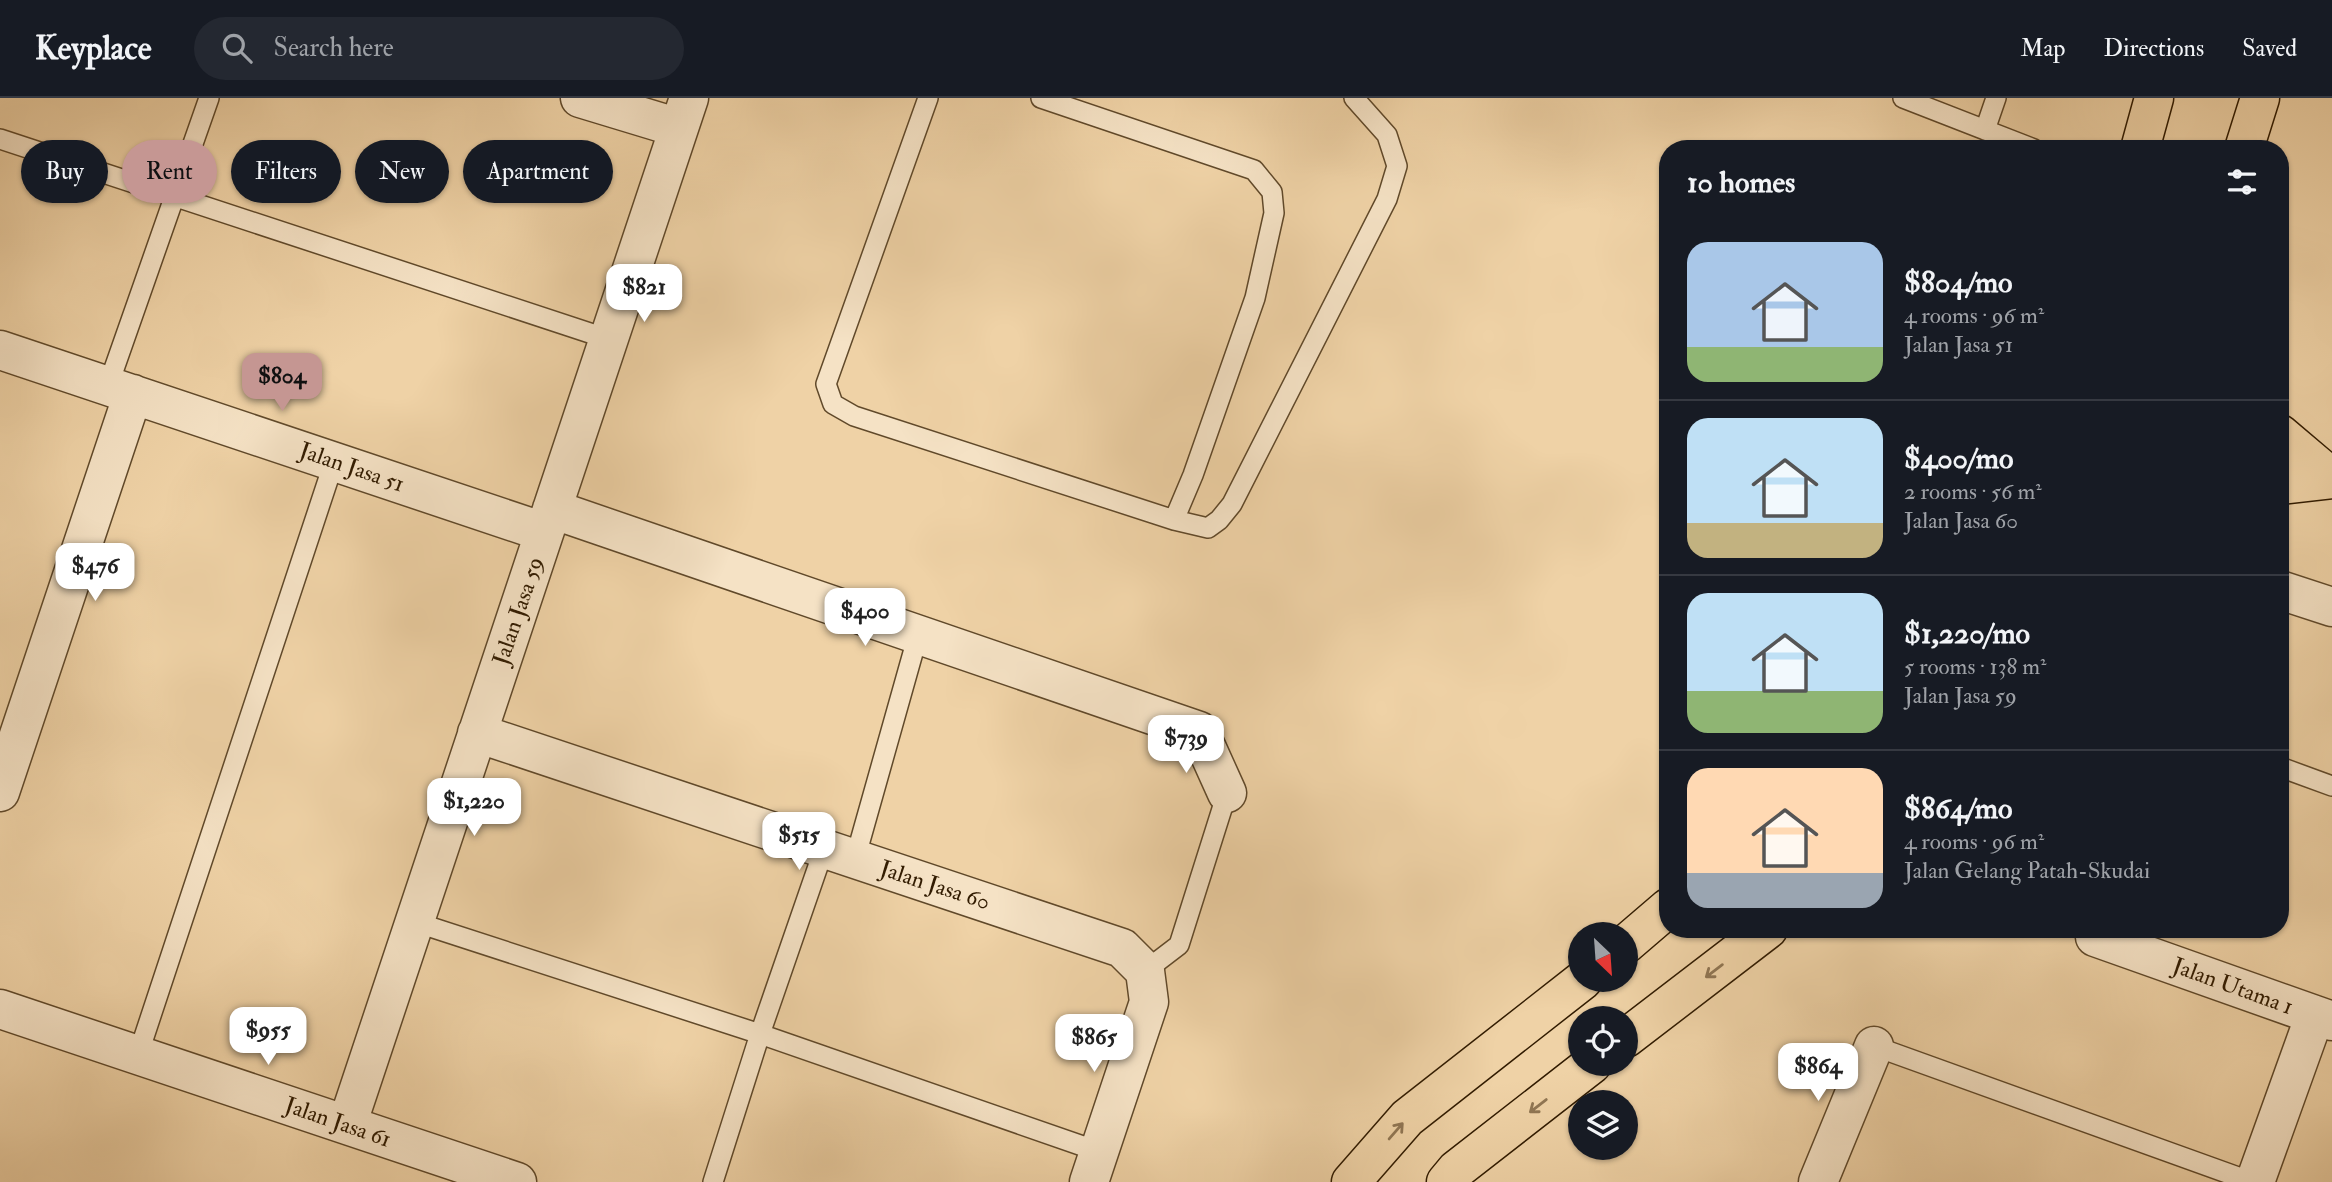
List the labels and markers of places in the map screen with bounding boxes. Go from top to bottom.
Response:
pin: $821 [603,264,685,324]
pin: $804 [241,354,323,413]
pin: $476 [54,544,136,603]
pin: $400 [824,588,906,648]
pin: $739 [1145,716,1227,775]
pin: $1,220 [417,778,531,838]
pin: $515 [758,812,840,872]
pin: $955 [227,1007,309,1067]
pin: $865 [1053,1014,1135,1074]
pin: $864 [1777,1044,1859,1103]

